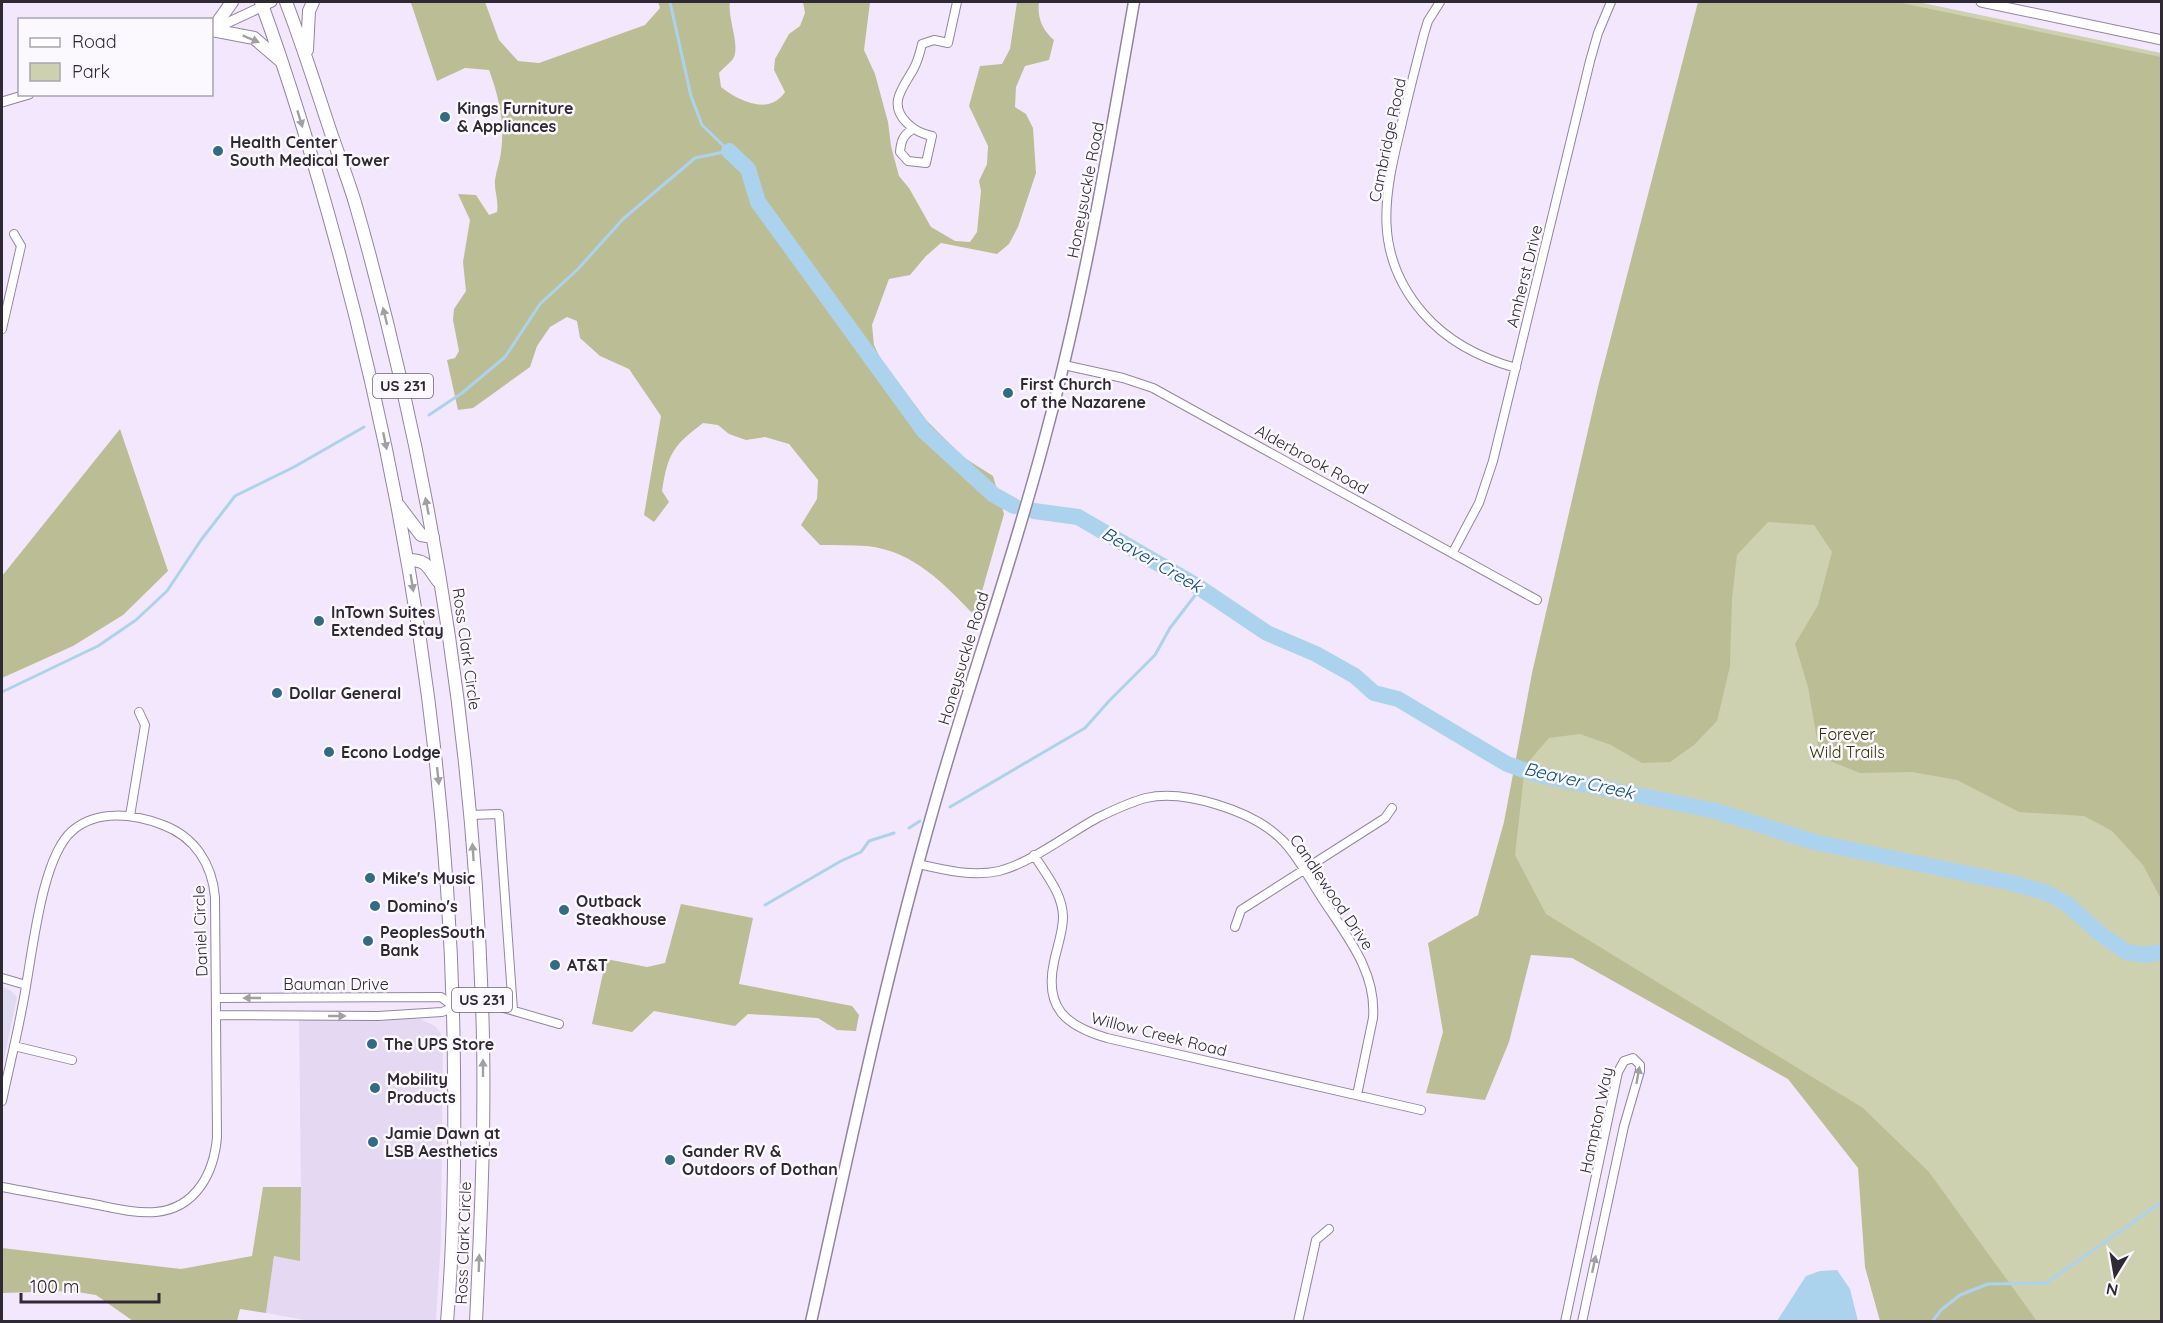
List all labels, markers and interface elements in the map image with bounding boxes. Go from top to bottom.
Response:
legend [18,18,213,96]
text: Road [72,30,117,53]
one-way arrow [242,34,260,44]
text: Park [72,60,110,83]
street label: Cambridge Road [1364,76,1410,204]
place label: Kings Furniture & Appliances [457,98,573,136]
one-way arrow [296,110,305,128]
marker: Kings Furniture & Appliances [438,110,452,124]
street label: Honeysuckle Road [1062,120,1108,260]
place label: Health Center South Medical Tower [230,132,390,170]
marker: Health Center South Medical Tower [211,144,225,158]
street label: Amherst Drive [1502,223,1546,329]
one-way arrow [379,307,389,325]
road number: US 231 [373,374,433,398]
place label: First Church of the Nazarene [1020,374,1146,412]
marker: First Church of the Nazarene [1001,386,1015,400]
street label: Alderbrook Road [1252,420,1372,498]
one-way arrow [381,431,390,450]
one-way arrow [422,496,431,515]
water label: Beaver Creek [1098,522,1208,598]
one-way arrow [407,574,416,593]
street label: Ross Clark Circle [449,587,485,711]
street label: Honeysuckle Road [933,589,993,727]
place label: InTown Suites Extended Stay [331,602,444,640]
marker: InTown Suites Extended Stay [312,614,326,628]
place label: Dollar General [289,683,401,703]
marker: Dollar General [270,686,284,700]
park label: Forever Wild Trails [1809,724,1885,762]
place label: Econo Lodge [341,742,441,762]
marker: Econo Lodge [322,745,336,759]
water label: Beaver Creek [1522,757,1638,805]
one-way arrow [433,767,442,786]
street label: Candlewood Drive [1286,830,1378,954]
one-way arrow [468,843,478,862]
place label: Mike's Music [382,868,475,888]
marker: Mike's Music [363,871,377,885]
street label: Daniel Circle [188,885,212,977]
place label: Outback Steakhouse [576,891,667,929]
place label: Domino's [387,896,458,916]
marker: Domino's [368,899,382,913]
marker: Outback Steakhouse [557,903,571,917]
place label: PeoplesSouth Bank [380,922,485,960]
marker: PeoplesSouth Bank [361,934,375,948]
place label: AT&T [567,955,608,975]
marker: AT&T [548,958,562,972]
street label: Bauman Drive [283,974,389,994]
road number: US 231 [452,988,512,1012]
one-way arrow [242,993,261,1003]
street label: Willow Creek Road [1089,1007,1229,1061]
one-way arrow [328,1011,347,1021]
place label: The UPS Store [384,1034,494,1054]
marker: The UPS Store [365,1037,379,1051]
one-way arrow [478,1059,488,1078]
street label: Hampton Way [1575,1065,1617,1175]
one-way arrow [1634,1065,1643,1084]
place label: Mobility Products [387,1069,456,1107]
marker: Mobility Products [368,1081,382,1095]
place label: Jamie Dawn at LSB Aesthetics [385,1123,501,1161]
marker: Jamie Dawn at LSB Aesthetics [366,1135,380,1149]
place label: Gander RV & Outdoors of Dothan [682,1141,838,1179]
marker: Gander RV & Outdoors of Dothan [663,1153,677,1167]
street label: Ross Clark Circle [451,1181,475,1305]
north arrow [2085,1245,2145,1305]
one-way arrow [474,1254,483,1273]
one-way arrow [1590,1255,1599,1274]
scale bar [21,1266,159,1304]
text: 100 m [30,1275,79,1298]
text: N [2104,1279,2120,1301]

